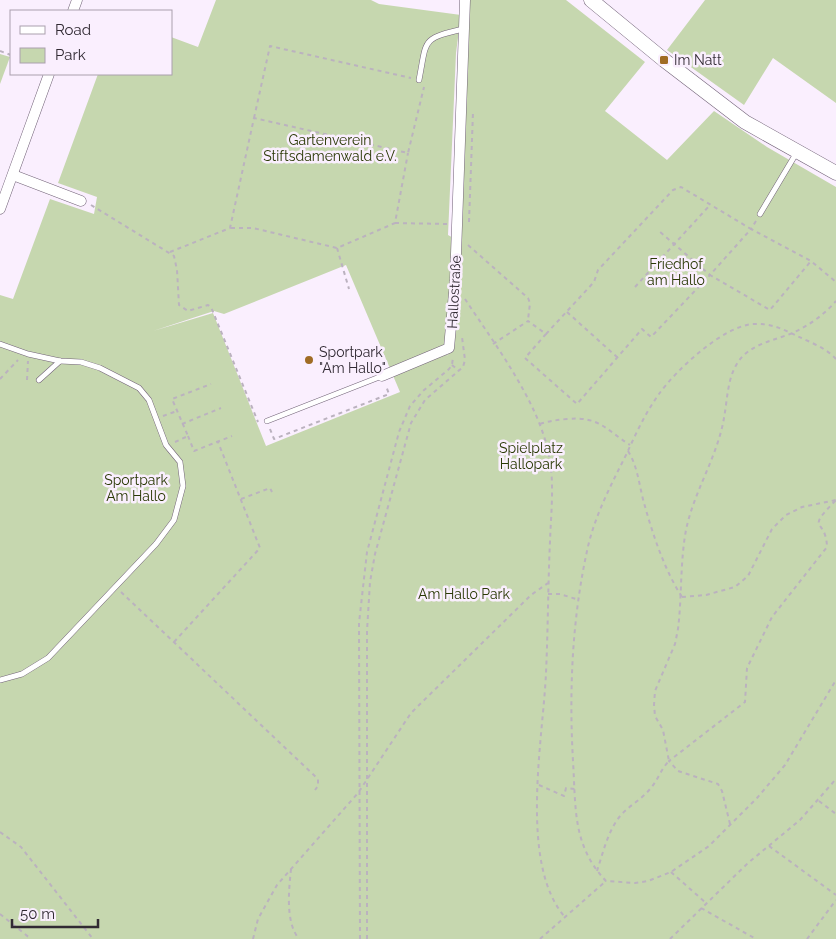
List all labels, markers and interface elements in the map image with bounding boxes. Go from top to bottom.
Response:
legend [10,10,172,75]
text: Road [55,21,91,39]
text: Park [55,46,86,64]
place label: Im Natt [674,52,722,68]
marker: Im Natt [658,54,670,66]
park label: Gartenverein Stiftsdamenwald e.V. [263,132,397,164]
street label: Hallostraße [444,255,464,329]
park label: Friedhof am Hallo [647,256,705,288]
place label: Sportpark "Am Hallo" [319,344,386,376]
marker: Sportpark "Am Hallo" [303,354,315,366]
park label: Spielplatz Hallopark [499,440,563,472]
park label: Sportpark Am Hallo [104,472,168,504]
park label: Am Hallo Park [418,586,511,602]
scale bar [12,896,99,928]
text: 50 m [20,905,55,923]

